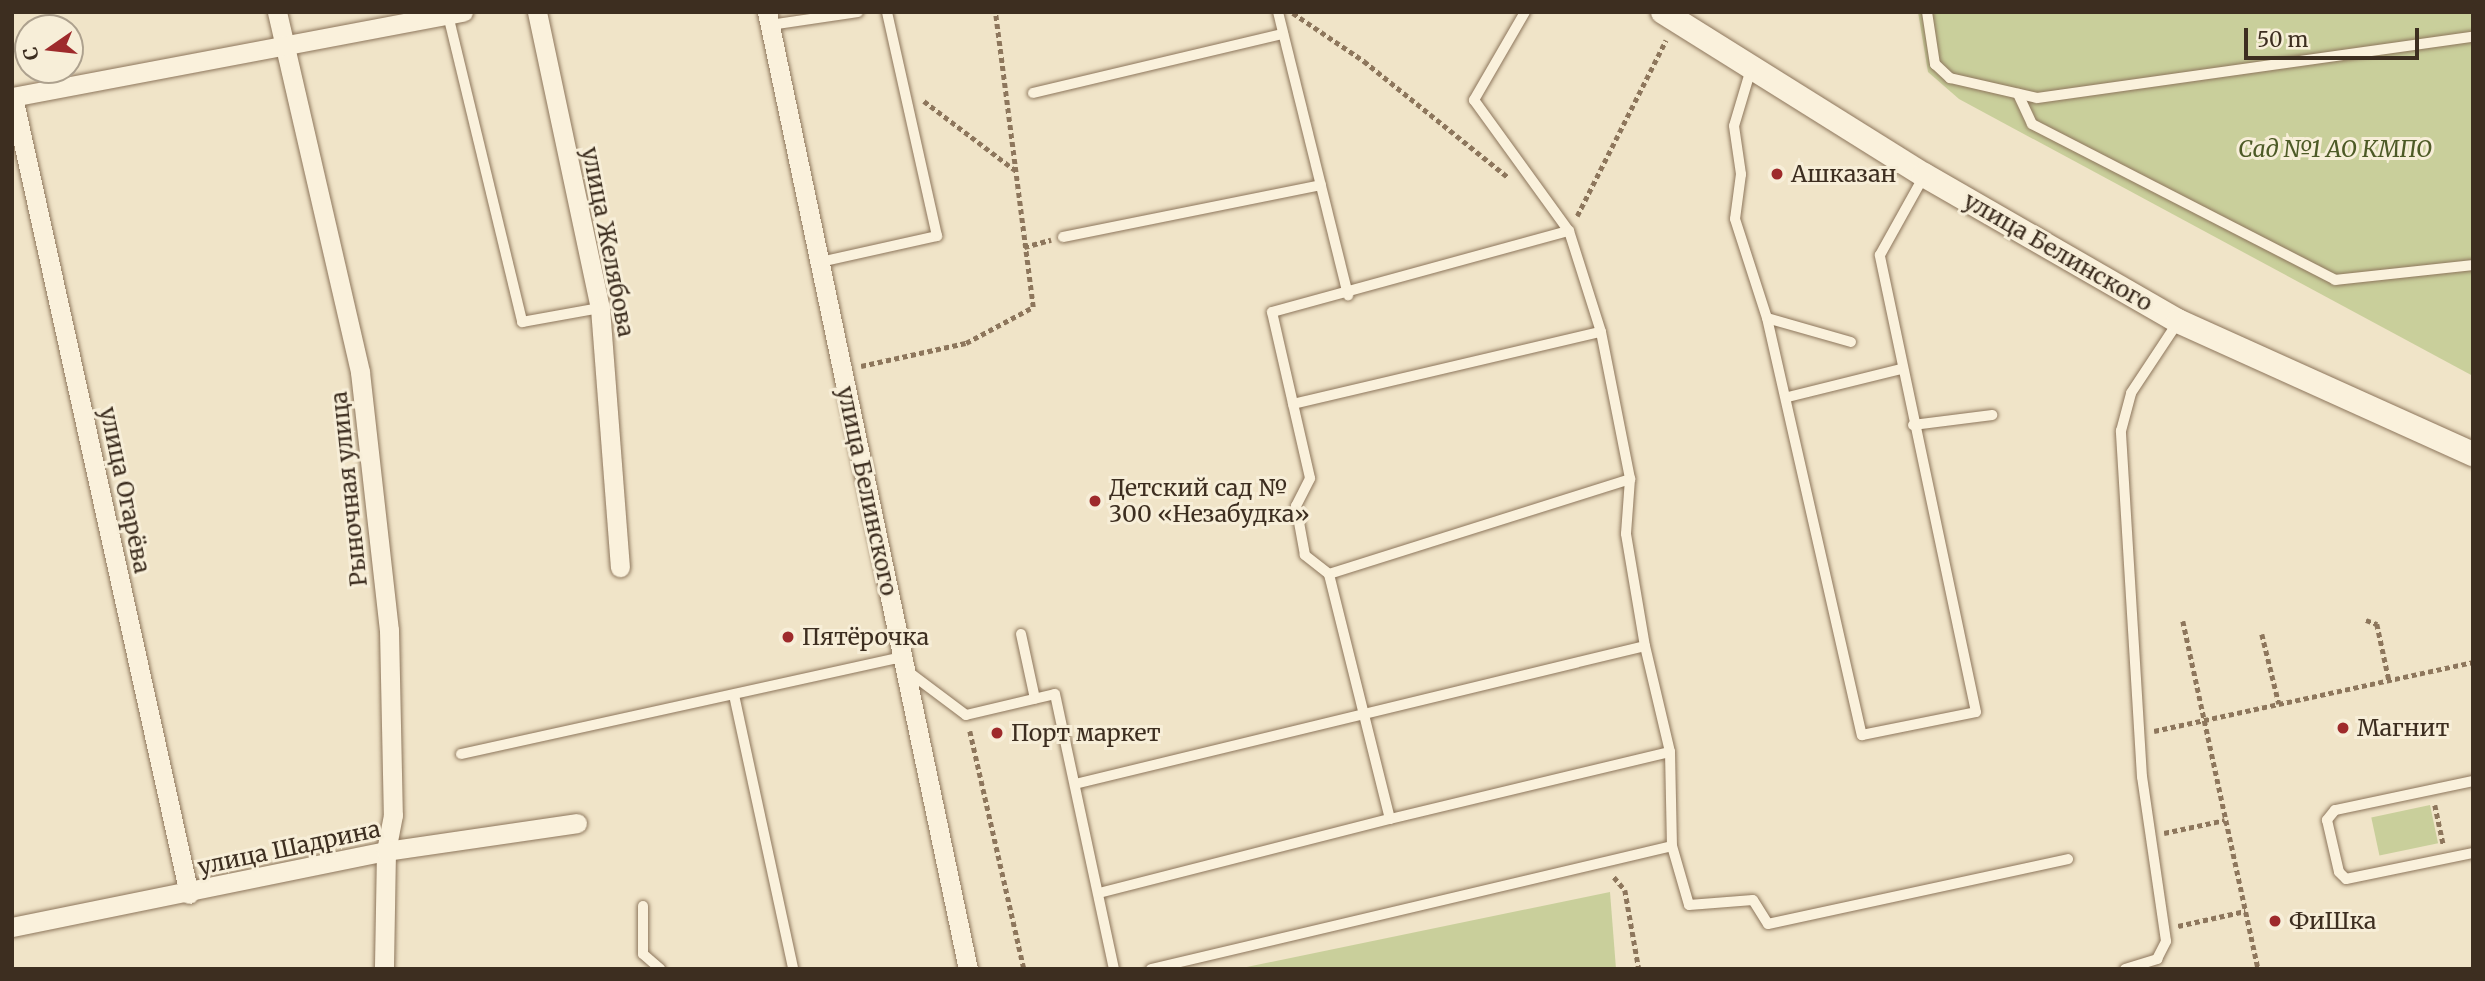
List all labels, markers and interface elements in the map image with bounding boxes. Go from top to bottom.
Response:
north arrow [14,14,84,84]
scale bar [2247,14,2422,58]
text: 50 m [2257,26,2308,53]
text: С [17,45,44,63]
park label: Сад №1 АО КМПО [2238,135,2432,163]
street label: улица Желябова [576,145,640,339]
place label: Ашказан [1791,160,1896,188]
marker: Ашказан [1769,166,1785,182]
street label: улица Белинского [1959,187,2157,317]
street label: улица Белинского [831,384,903,598]
street label: Рыночная улица [325,390,373,588]
street label: улица Огарёва [94,404,156,576]
place label: Детский сад № 300 «Незабудка» [1109,474,1310,528]
marker: Детский сад № 300 «Незабудка» [1087,493,1103,509]
place label: Пятёрочка [802,623,929,651]
marker: Пятёрочка [780,629,796,645]
place label: Магнит [2357,714,2449,742]
place label: Порт маркет [1011,719,1161,747]
marker: Магнит [2335,720,2351,736]
marker: Порт маркет [989,725,1005,741]
street label: улица Шадрина [195,815,383,881]
place label: ФиШка [2289,907,2376,935]
marker: ФиШка [2267,913,2283,929]

